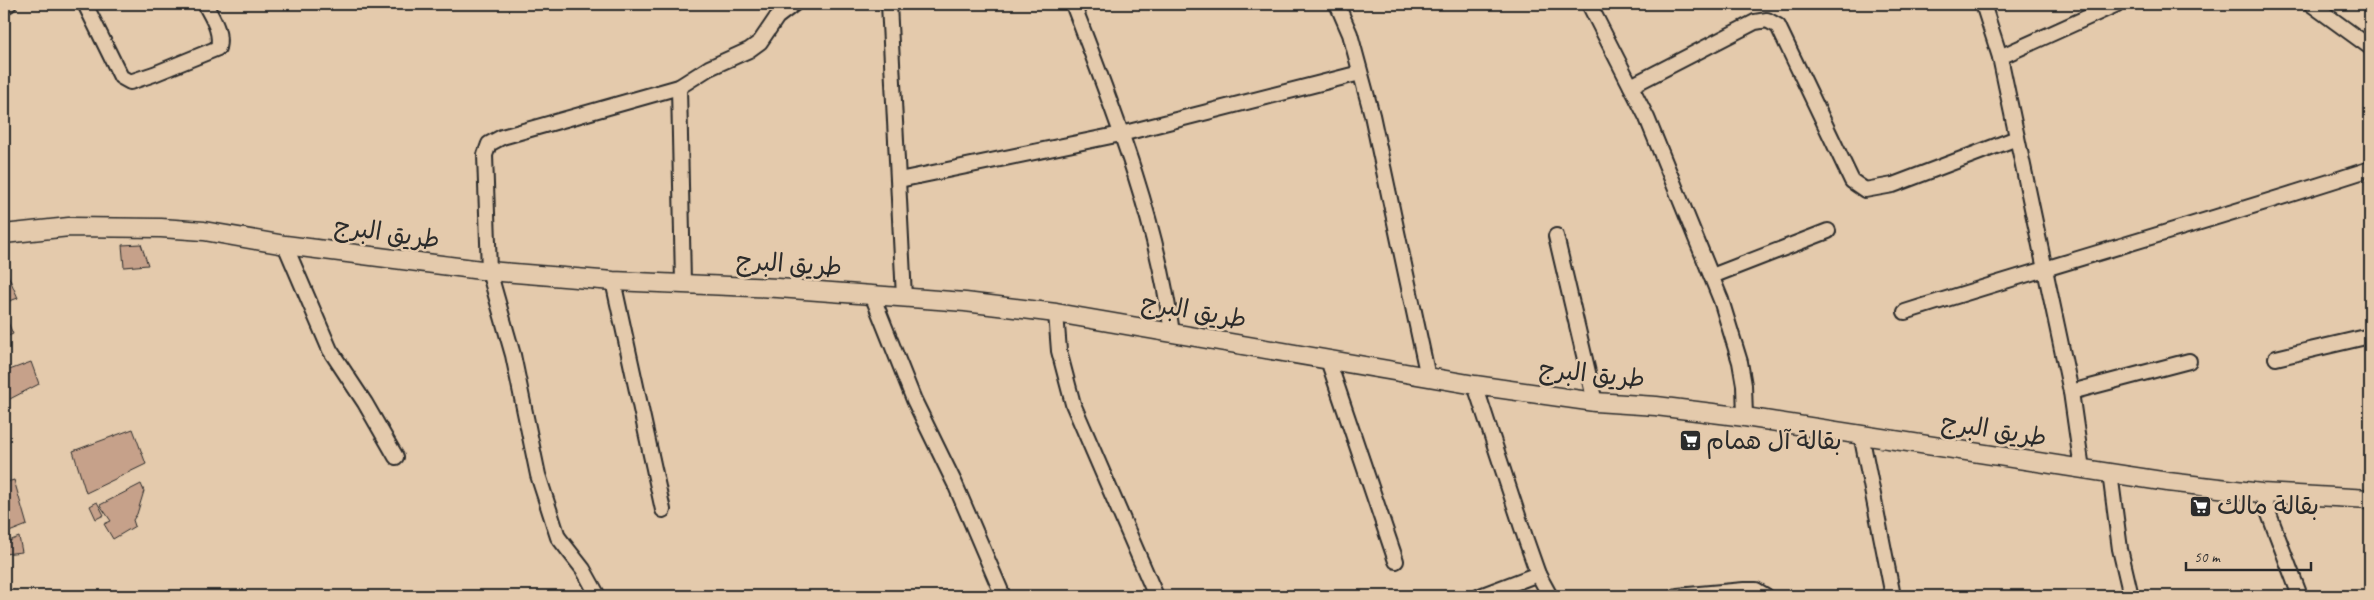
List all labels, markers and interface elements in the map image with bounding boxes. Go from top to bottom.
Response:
street label: طريق البرج [332,210,442,256]
street label: طريق البرج [735,244,843,284]
street label: طريق البرج [1139,286,1249,336]
street label: طريق البرج [1537,353,1647,395]
street label: طريق البرج [1939,406,2049,454]
place label: بقالة آل همام [1706,425,1842,459]
supermarket icon: بقالة آل همام [1678,429,1702,453]
place label: بقالة مالك [2217,490,2319,522]
supermarket icon: بقالة مالك [2189,494,2213,518]
scale bar [2186,540,2312,572]
text: 50 m [2194,548,2221,567]

